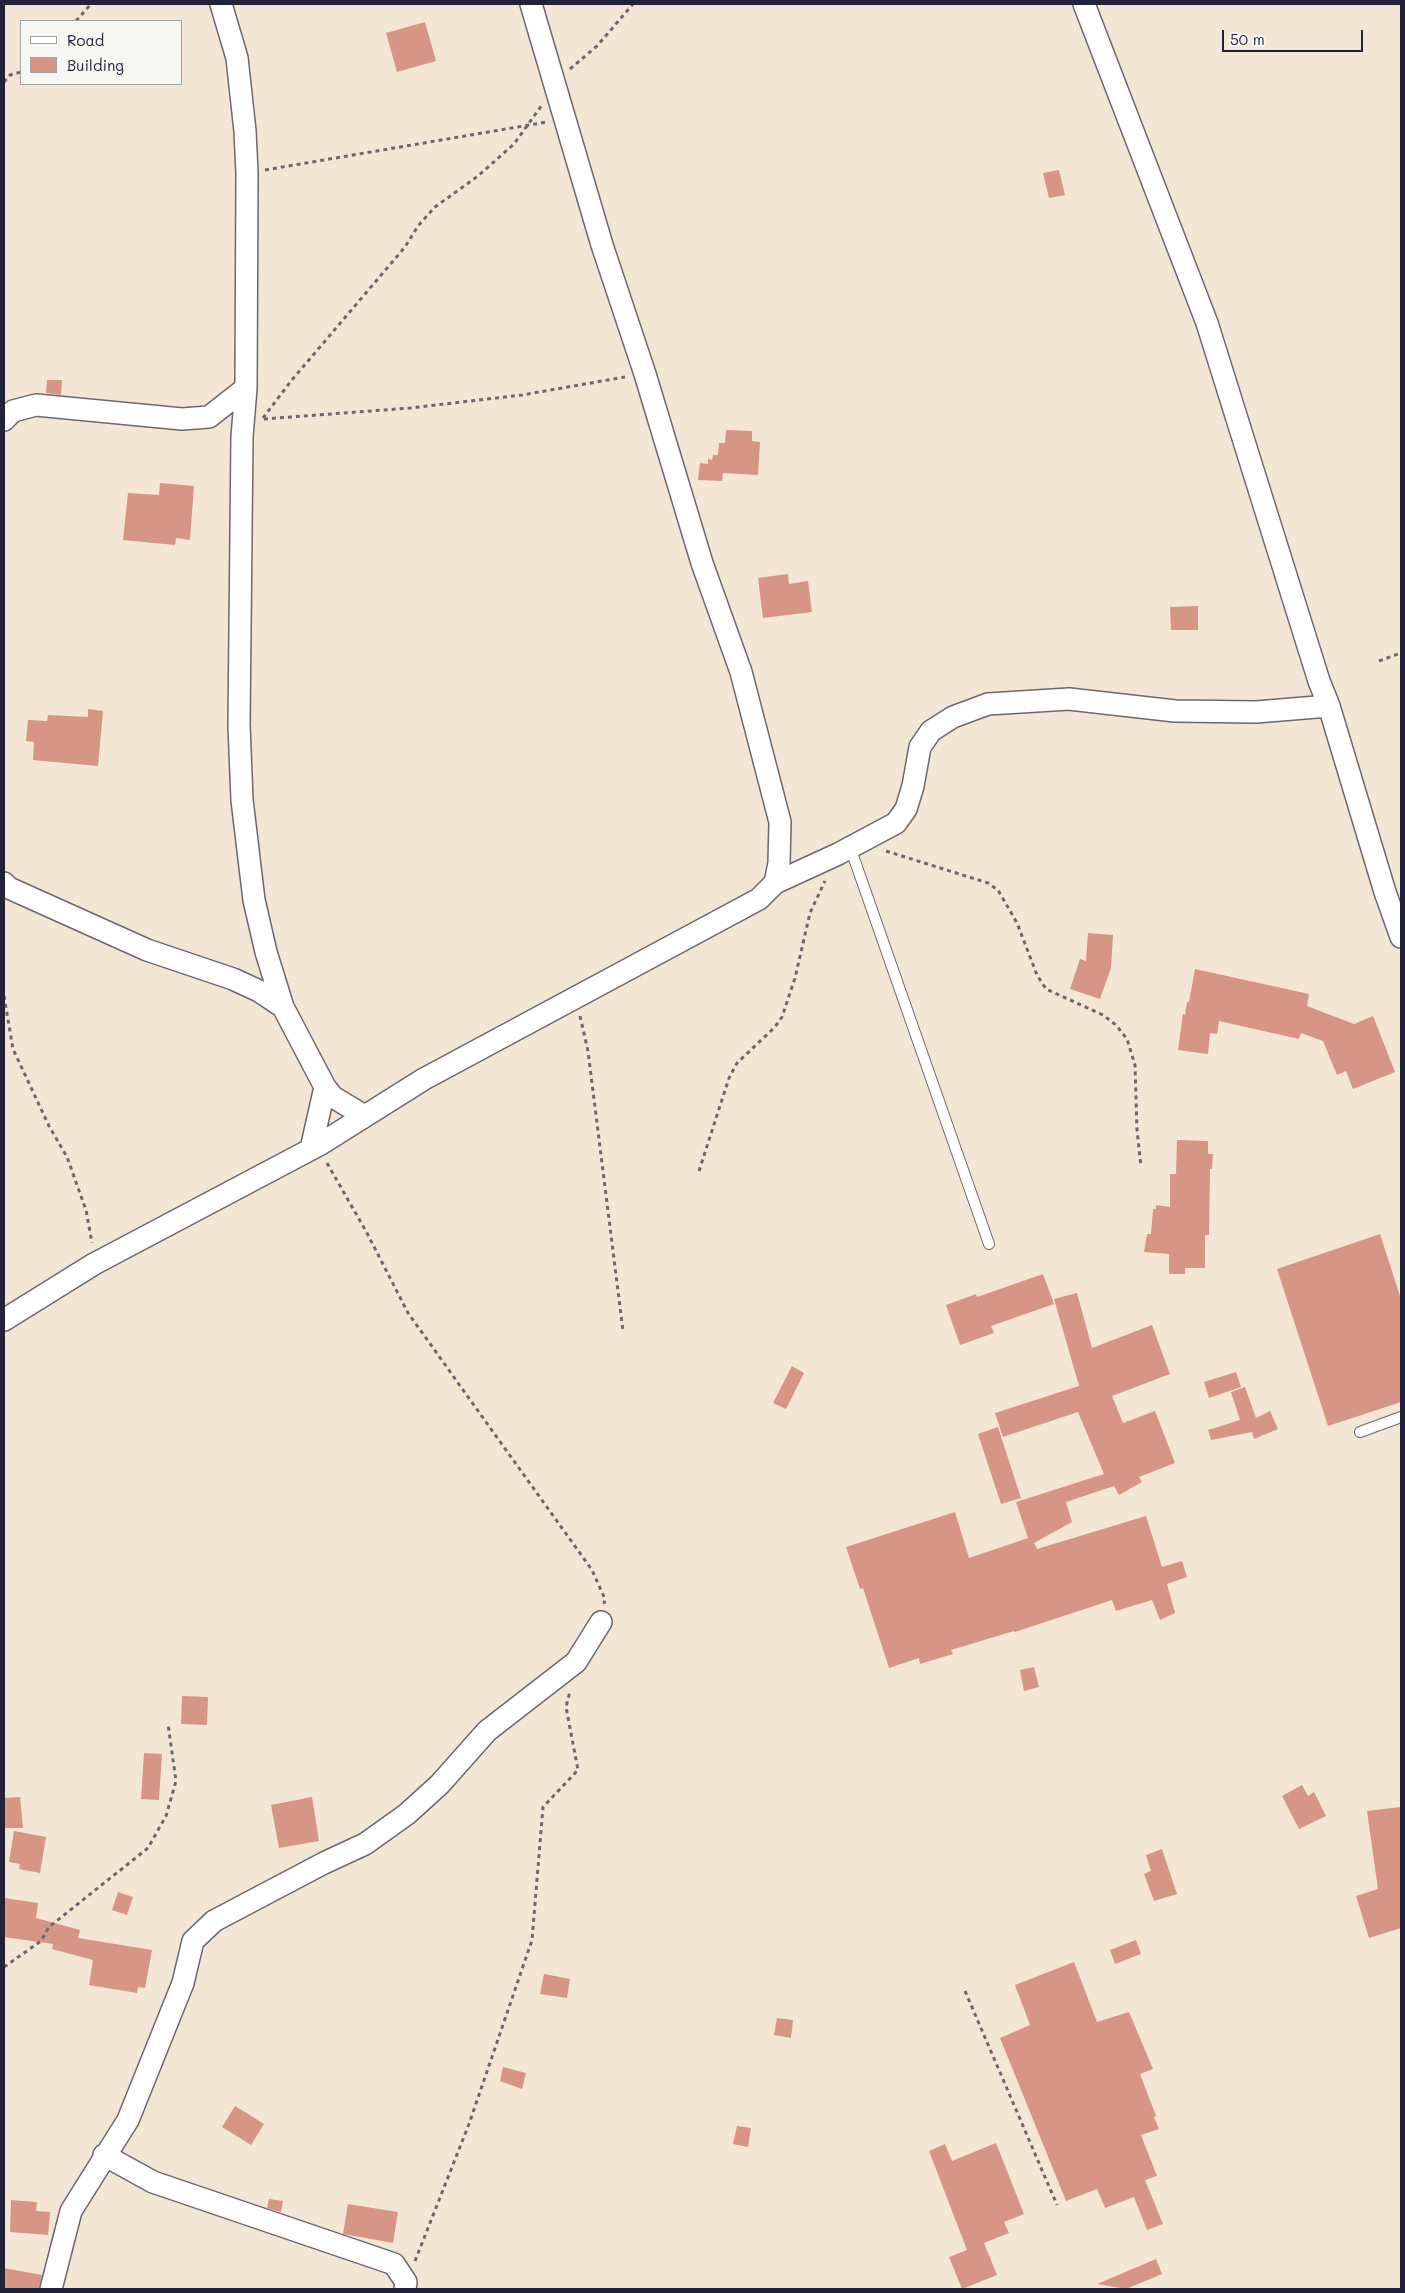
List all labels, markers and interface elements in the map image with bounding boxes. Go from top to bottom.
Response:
legend [20,20,182,85]
scale bar [1225,20,1366,52]
text: 50 m [1230,29,1265,49]
text: Road [67,30,104,50]
text: Building [67,55,124,75]

